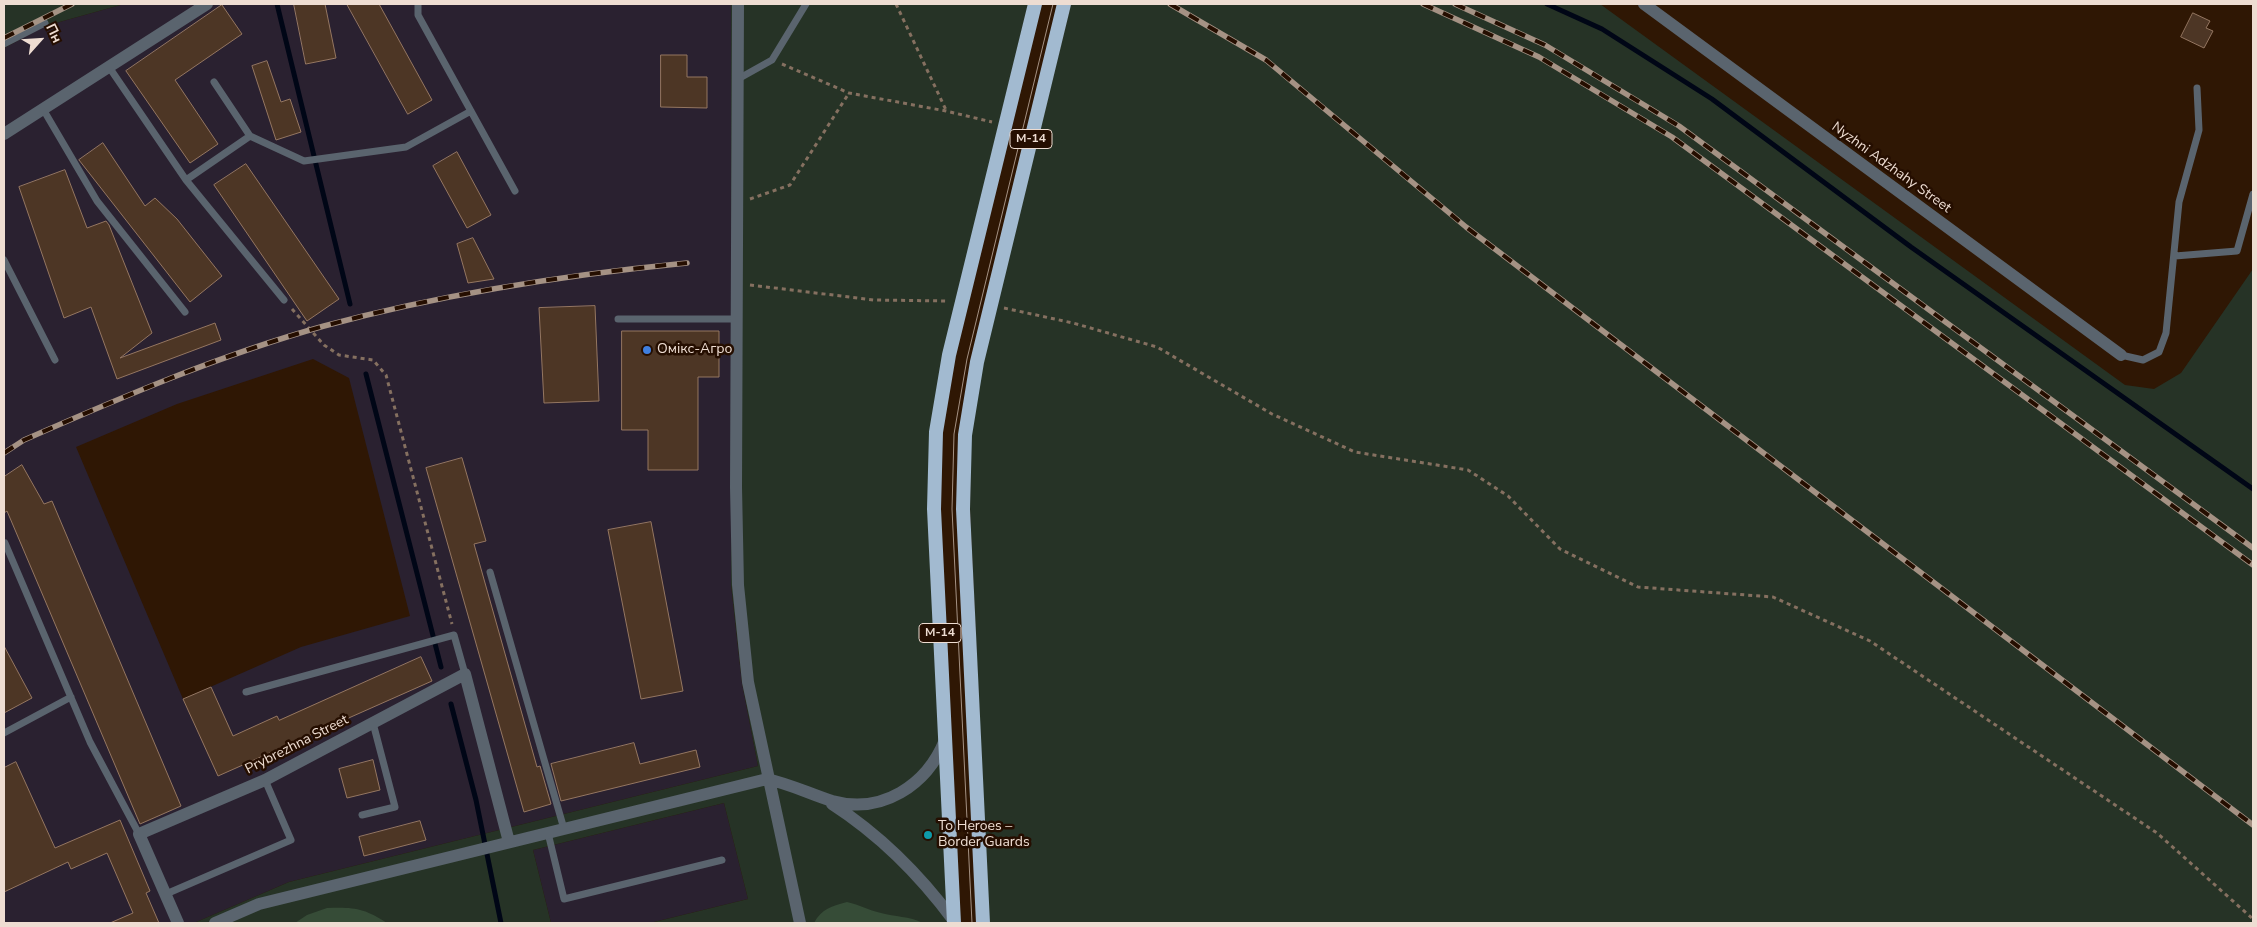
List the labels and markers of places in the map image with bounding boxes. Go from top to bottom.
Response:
place label: Омiкс-Агро [657,342,732,358]
marker: Омiкс-Агро [641,344,653,356]
place label: To Heroes – Border Guards [938,819,1030,852]
marker: To Heroes – Border Guards [922,829,934,841]

